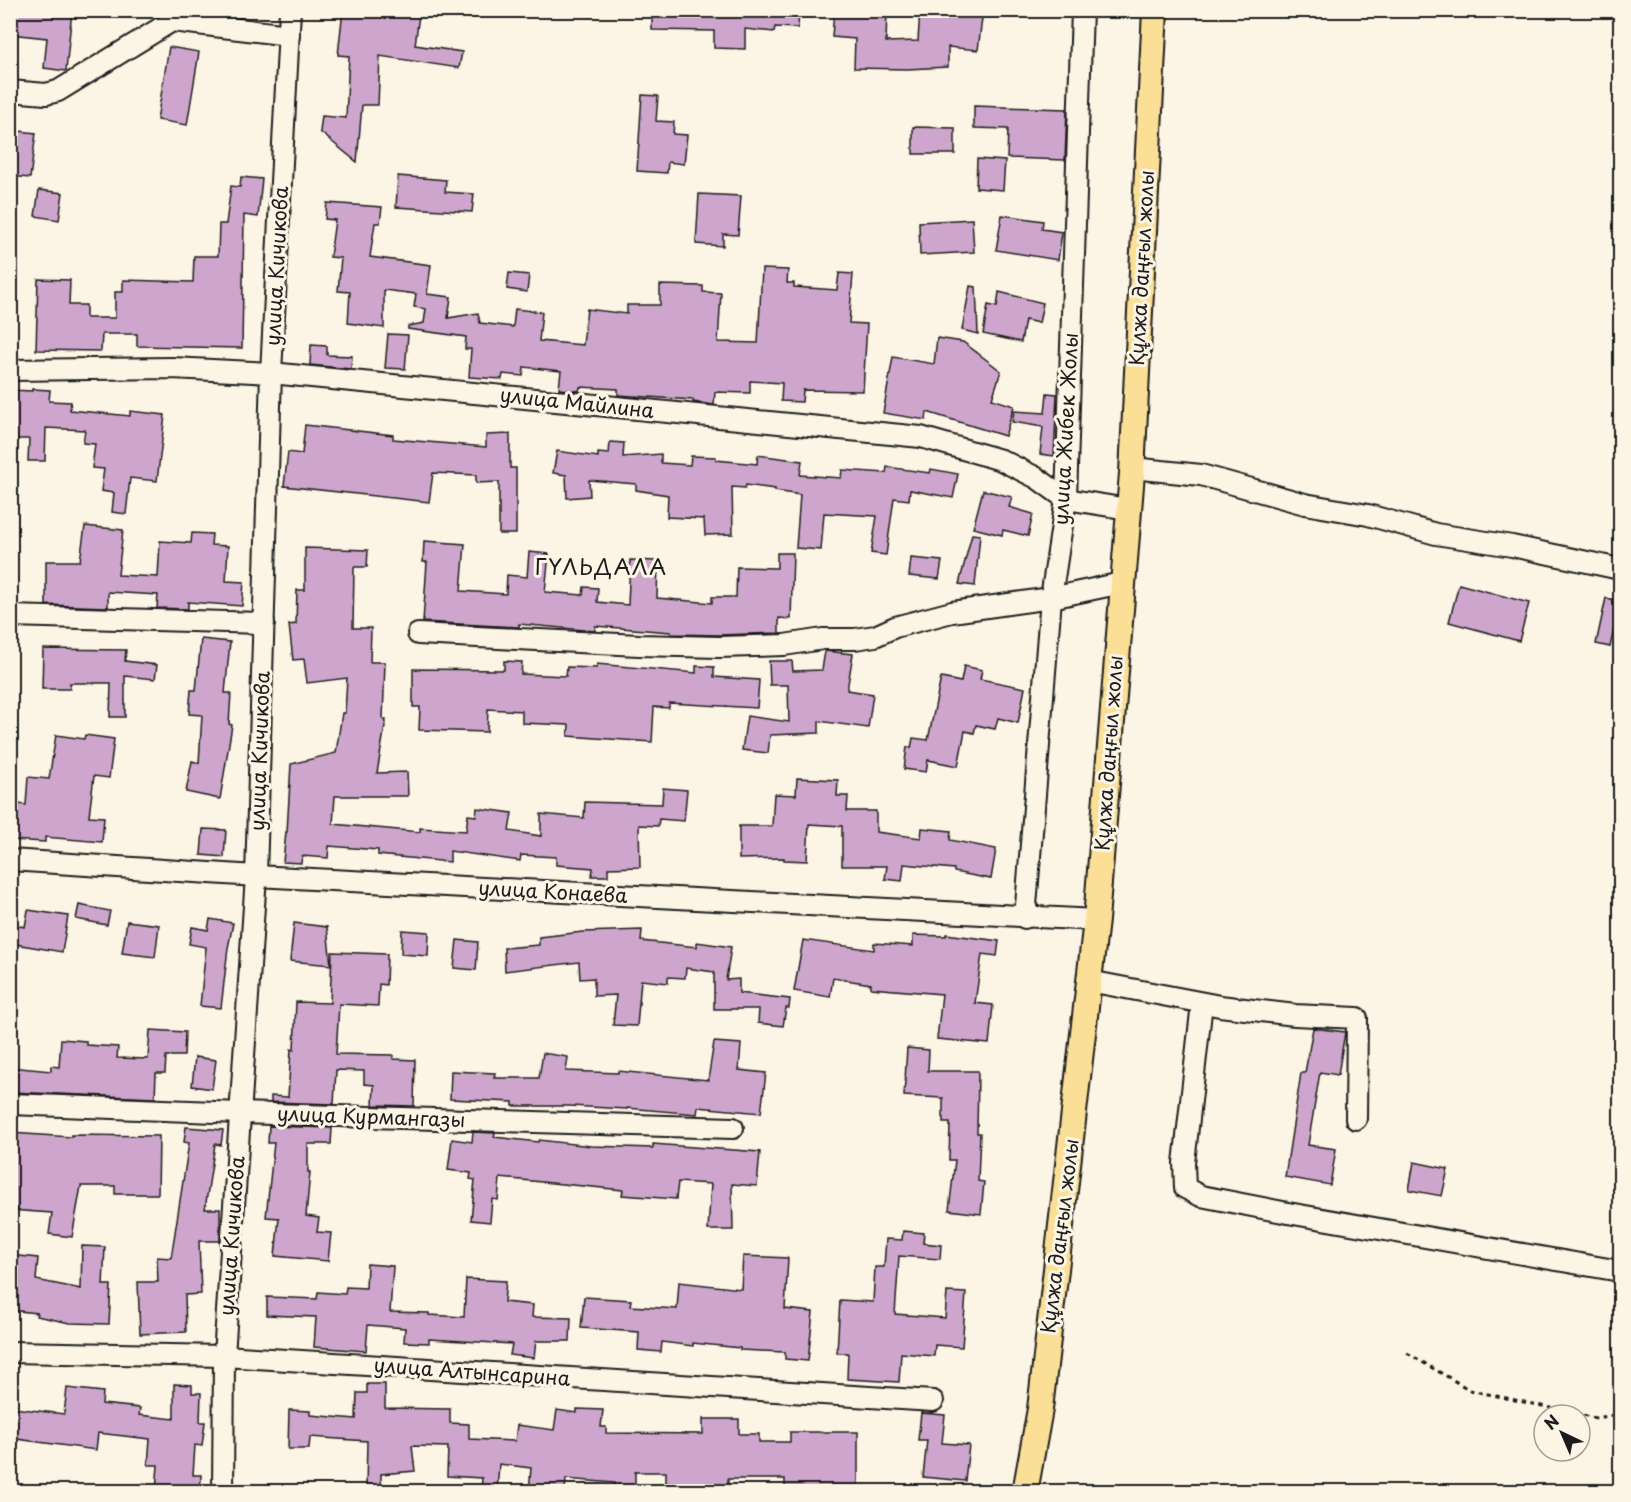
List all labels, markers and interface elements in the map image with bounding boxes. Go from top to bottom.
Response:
street label: Құлжа даңғыл жолы [1121,169,1161,366]
street label: улица Кичикова [257,185,295,347]
street label: улица Жибек Жолы [1045,332,1085,526]
street label: улица Майлина [498,379,656,425]
district label: ГҮЛЬДАЛА [534,549,668,582]
street label: Құлжа даңғыл жолы [1086,654,1130,852]
street label: улица Кичикова [241,670,277,831]
street label: улица Конаева [478,872,629,910]
street label: улица Курмангазы [276,1098,466,1134]
street label: Құлжа даңғыл жолы [1032,1137,1086,1335]
street label: улица Кичикова [210,1155,252,1317]
street label: улица Алтынсарина [373,1349,572,1393]
north arrow [1532,1403,1592,1463]
text: N [1538,1408,1564,1435]

